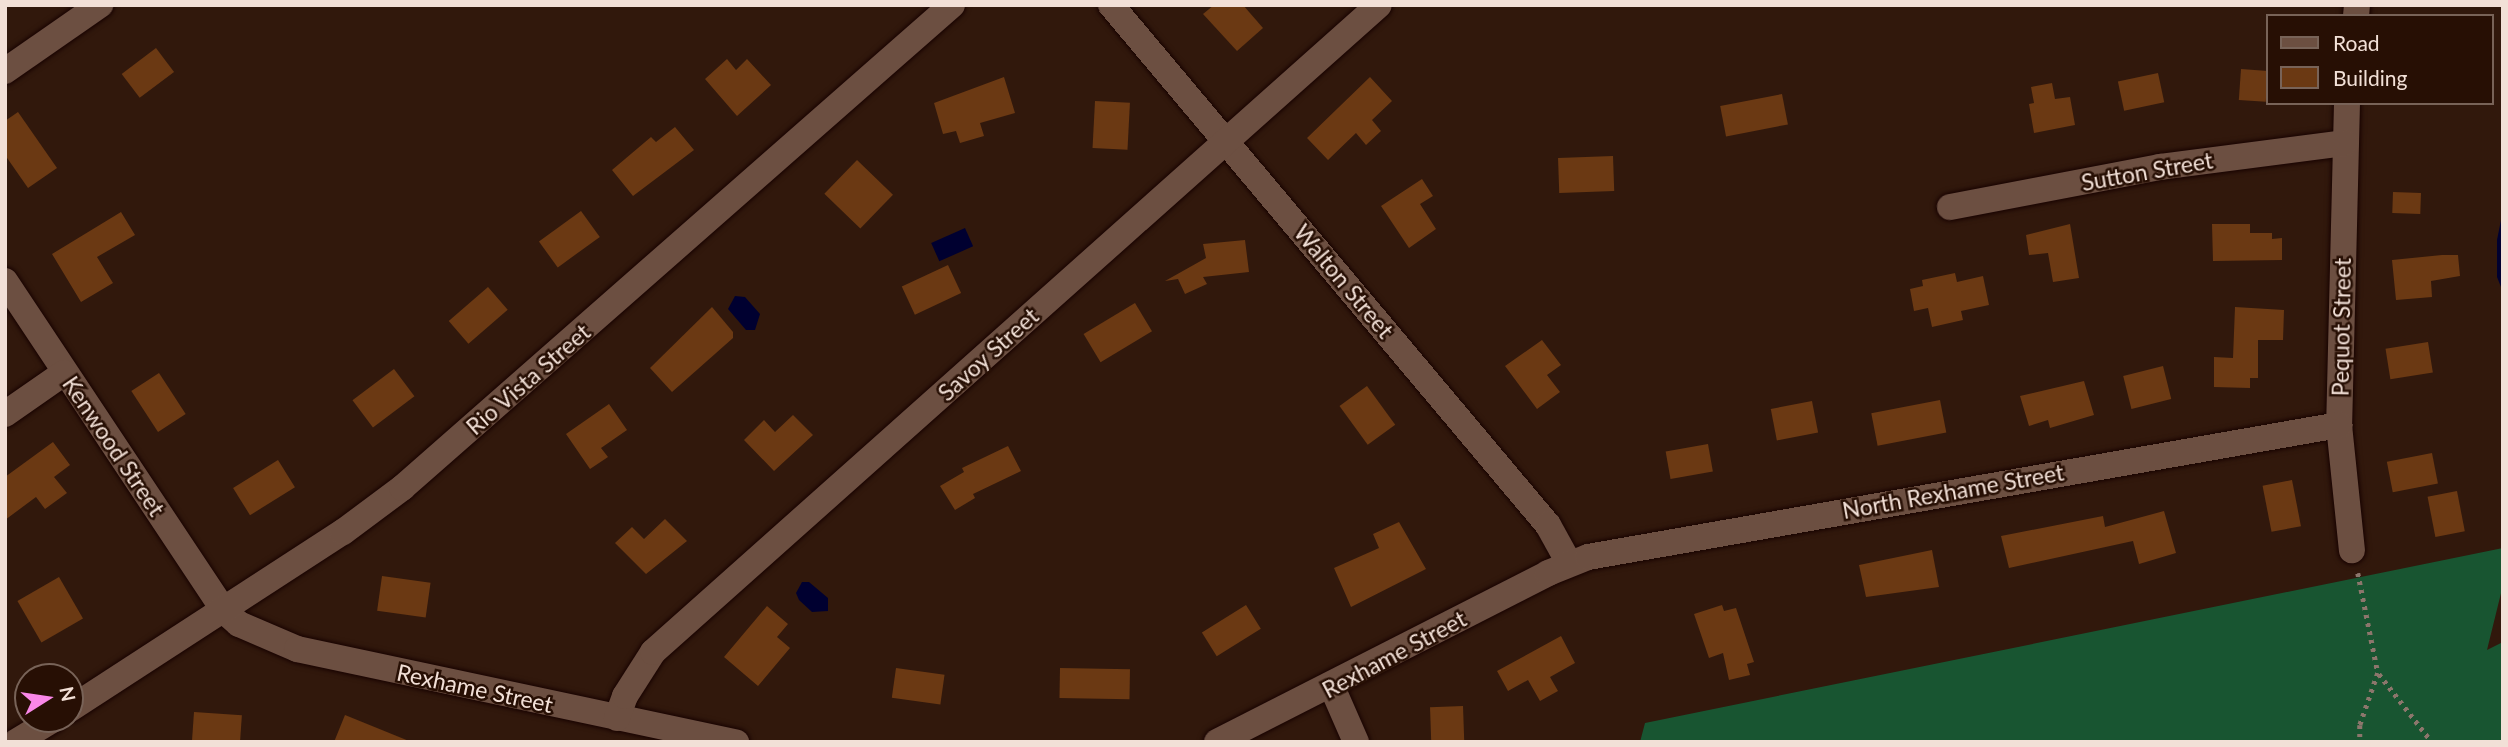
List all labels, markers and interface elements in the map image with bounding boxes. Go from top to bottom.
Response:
legend [2266,14,2494,105]
text: Road [2333,30,2380,55]
text: Building [2333,65,2408,90]
street label: Sutton Street [2079,146,2215,196]
street label: Walton Street [1288,219,1400,343]
street label: Pequot Street [2326,257,2356,397]
street label: Savoy Street [932,302,1044,406]
street label: Rio Vista Street [460,317,596,441]
street label: Kenwood Street [57,371,171,521]
street label: North Rexhame Street [1840,458,2066,524]
street label: Rexhame Street [1317,605,1471,703]
street label: Rexhame Street [394,658,556,718]
north arrow [14,663,84,733]
text: N [55,684,81,703]

